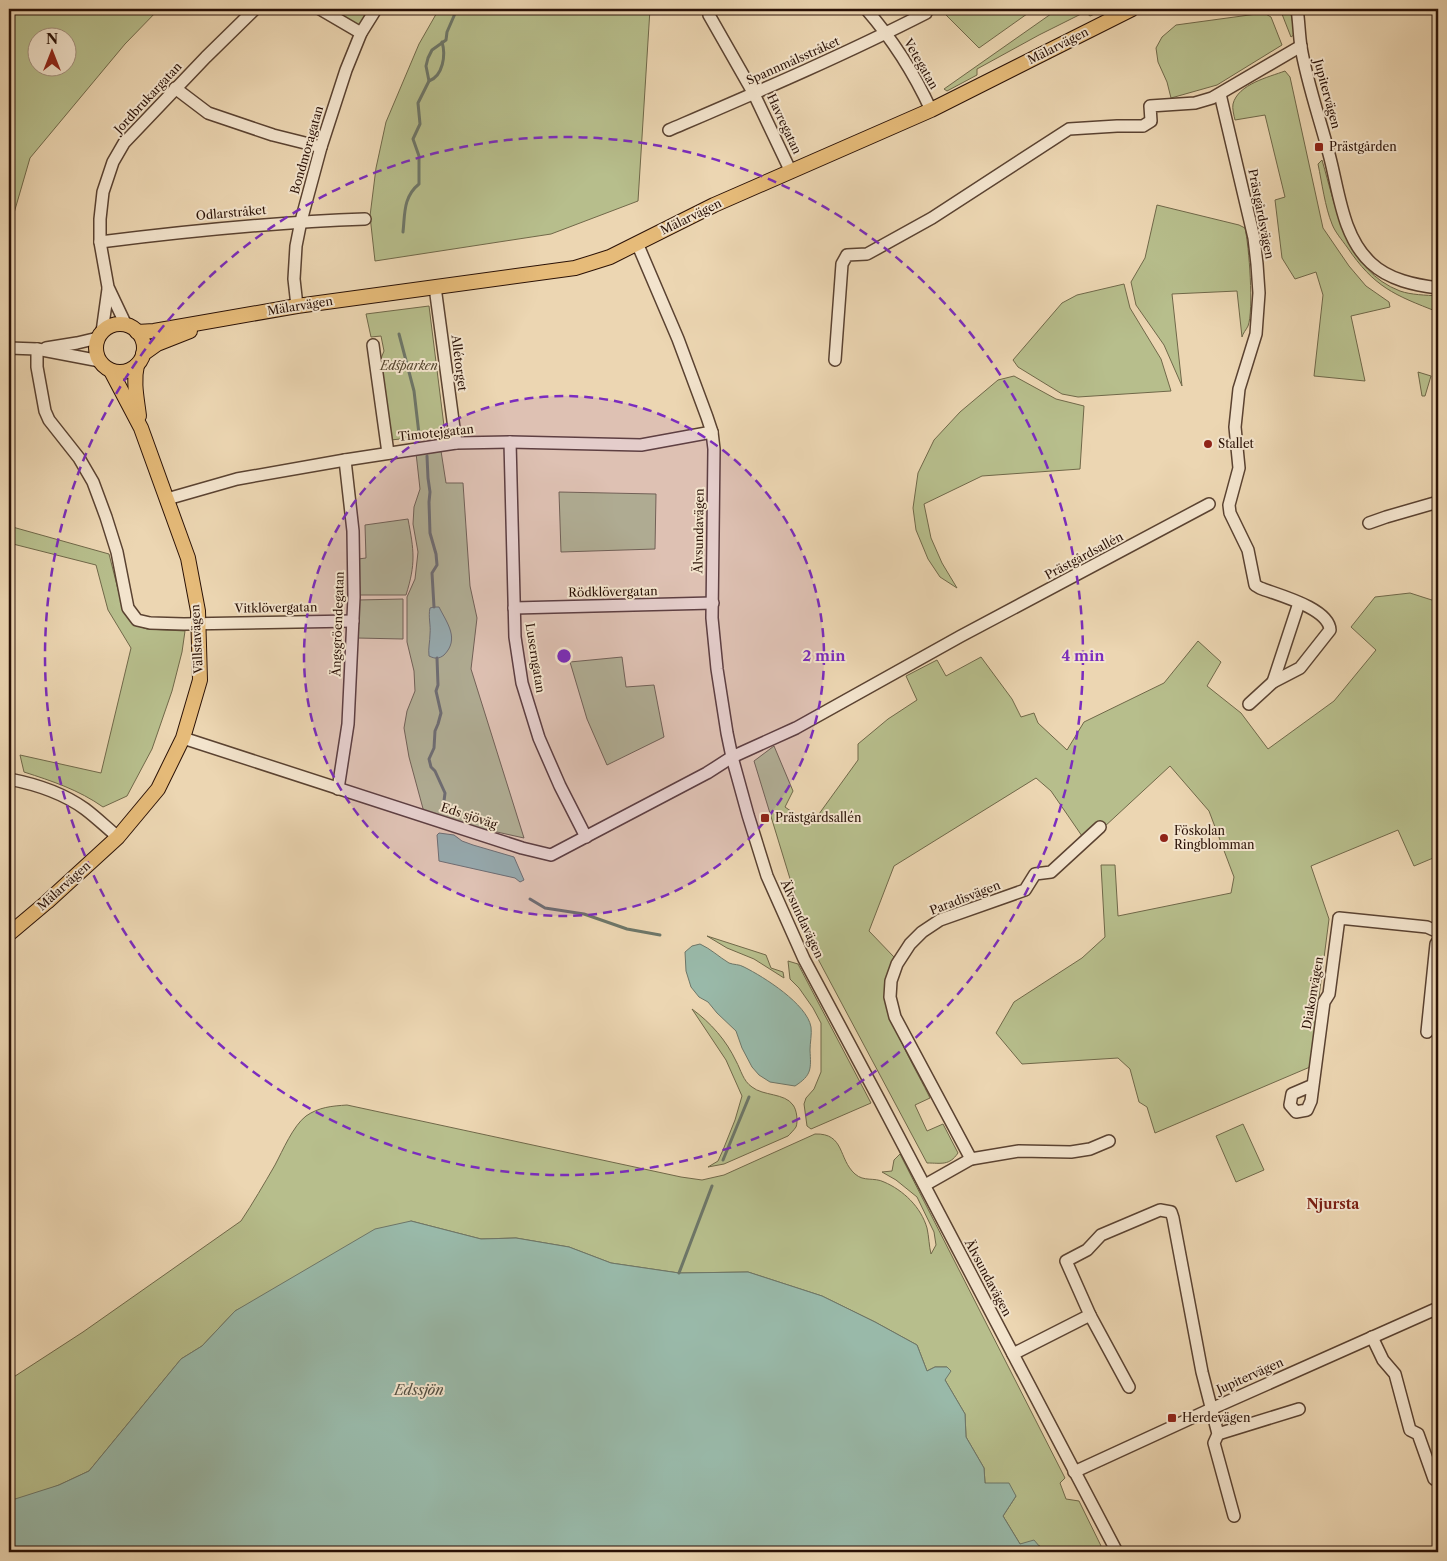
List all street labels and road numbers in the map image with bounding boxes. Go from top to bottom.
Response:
street label: Mälarvägen [1025,24,1091,67]
street label: Spannmålsstråket [744,33,842,88]
street label: Vetegatan [900,35,942,92]
street label: Jupitervägen [1310,55,1344,131]
street label: Jordbrukargatan [109,59,185,138]
street label: Havregatan [764,91,805,157]
street label: Bondmoragatan [287,104,326,196]
street label: Prästgårdsvägen [1245,168,1278,261]
street label: Mälarvägen [658,195,724,238]
street label: Odlarstråket [195,202,267,223]
street label: Mälarvägen [266,293,334,318]
street label: Allétorget [448,333,470,393]
street label: Timotejgatan [397,421,475,444]
street label: Älvsundavägen [689,488,707,575]
street label: Prästgårdsallén [1042,528,1126,582]
street label: Ängsgröendegatan [327,570,347,678]
street label: Rödklövergatan [568,583,658,600]
street label: Vitklövergatan [234,599,318,616]
street label: Vällstavägen [187,603,206,675]
street label: Luserngatan [523,622,548,694]
street label: Eds sjöväg [439,799,500,832]
street label: Mälarvägen [34,858,94,913]
street label: Älvsundavägen [777,876,828,961]
street label: Paradisvägen [927,877,1003,918]
street label: Diakonvägen [1299,955,1326,1031]
street label: Älvsundavägen [961,1235,1016,1319]
street label: Jupitervägen [1212,1354,1286,1398]

